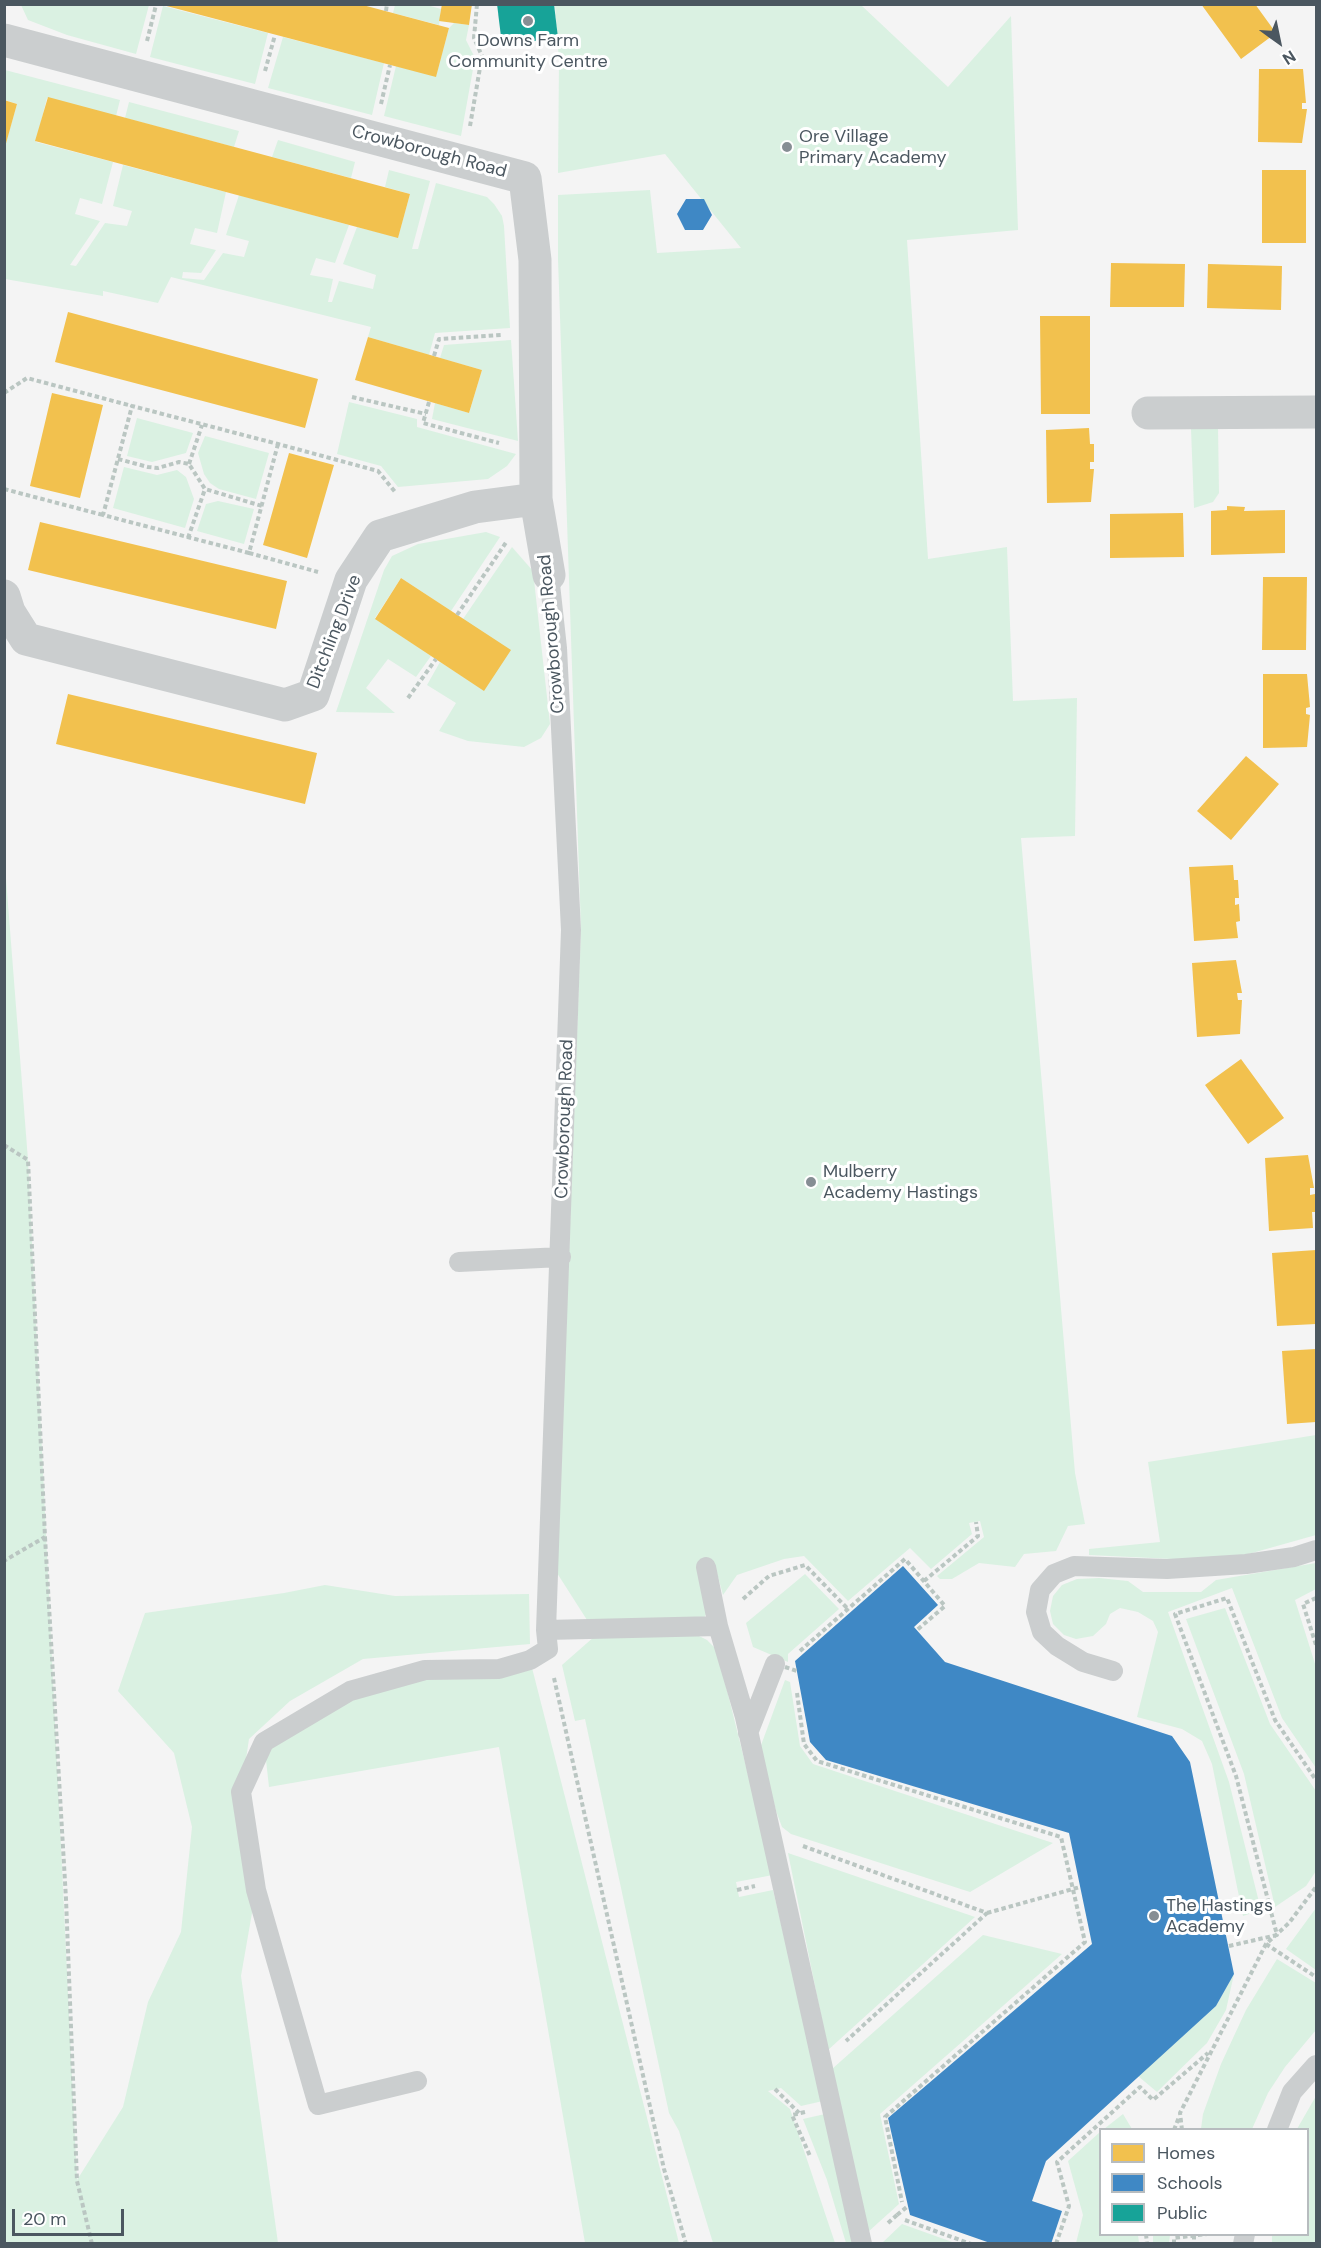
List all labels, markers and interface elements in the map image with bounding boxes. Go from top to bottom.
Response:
north arrow [1249,12,1309,72]
marker: Downs Farm Community Centre [521,14,535,28]
place label: Downs Farm Community Centre [448,30,608,72]
text: N [1278,46,1300,69]
street label: Crowborough Road [349,121,509,183]
place label: Ore Village Primary Academy [799,126,947,168]
marker: Ore Village Primary Academy [780,140,794,154]
street label: Crowborough Road [534,554,570,714]
street label: Ditchling Drive [303,572,367,692]
street label: Crowborough Road [551,1039,579,1199]
place label: Mulberry Academy Hastings [823,1161,978,1204]
marker: Mulberry Academy Hastings [804,1175,818,1189]
place label: The Hastings Academy [1166,1895,1273,1938]
marker: The Hastings Academy [1147,1909,1161,1923]
legend [1099,2128,1309,2236]
text: Homes [1157,2141,1215,2165]
text: Schools [1157,2171,1222,2195]
scale bar [15,2197,128,2235]
text: Public [1157,2201,1208,2225]
text: 20 m [23,2207,66,2231]

